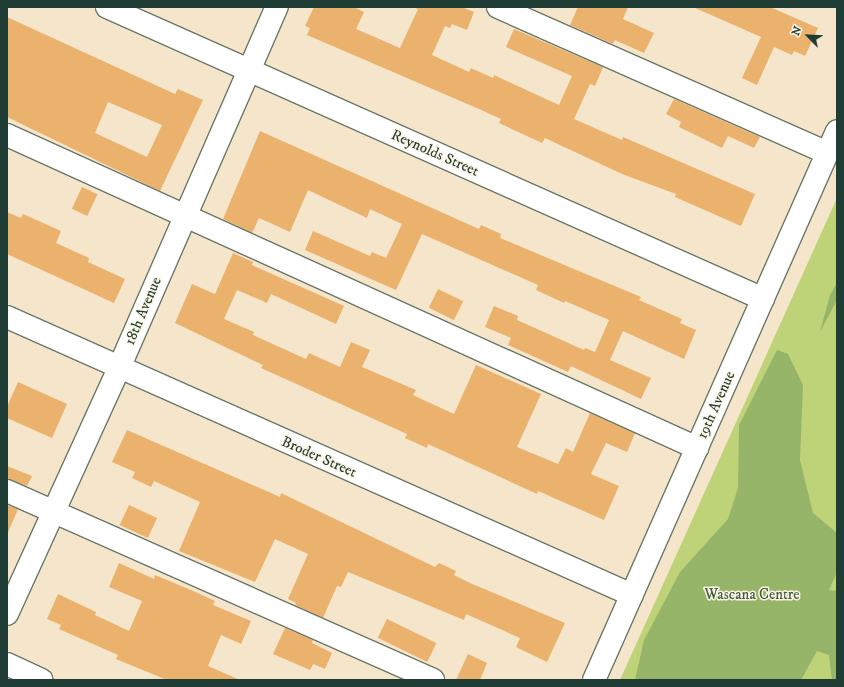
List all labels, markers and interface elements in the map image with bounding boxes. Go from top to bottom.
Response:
north arrow [788,16,828,56]
text: N [789,24,805,38]
street label: Reynolds Street [388,126,482,180]
street label: 18th Avenue [121,274,165,348]
street label: 19th Avenue [693,368,739,442]
street label: Broder Street [279,432,359,482]
park label: Wascana Centre [704,586,800,604]

